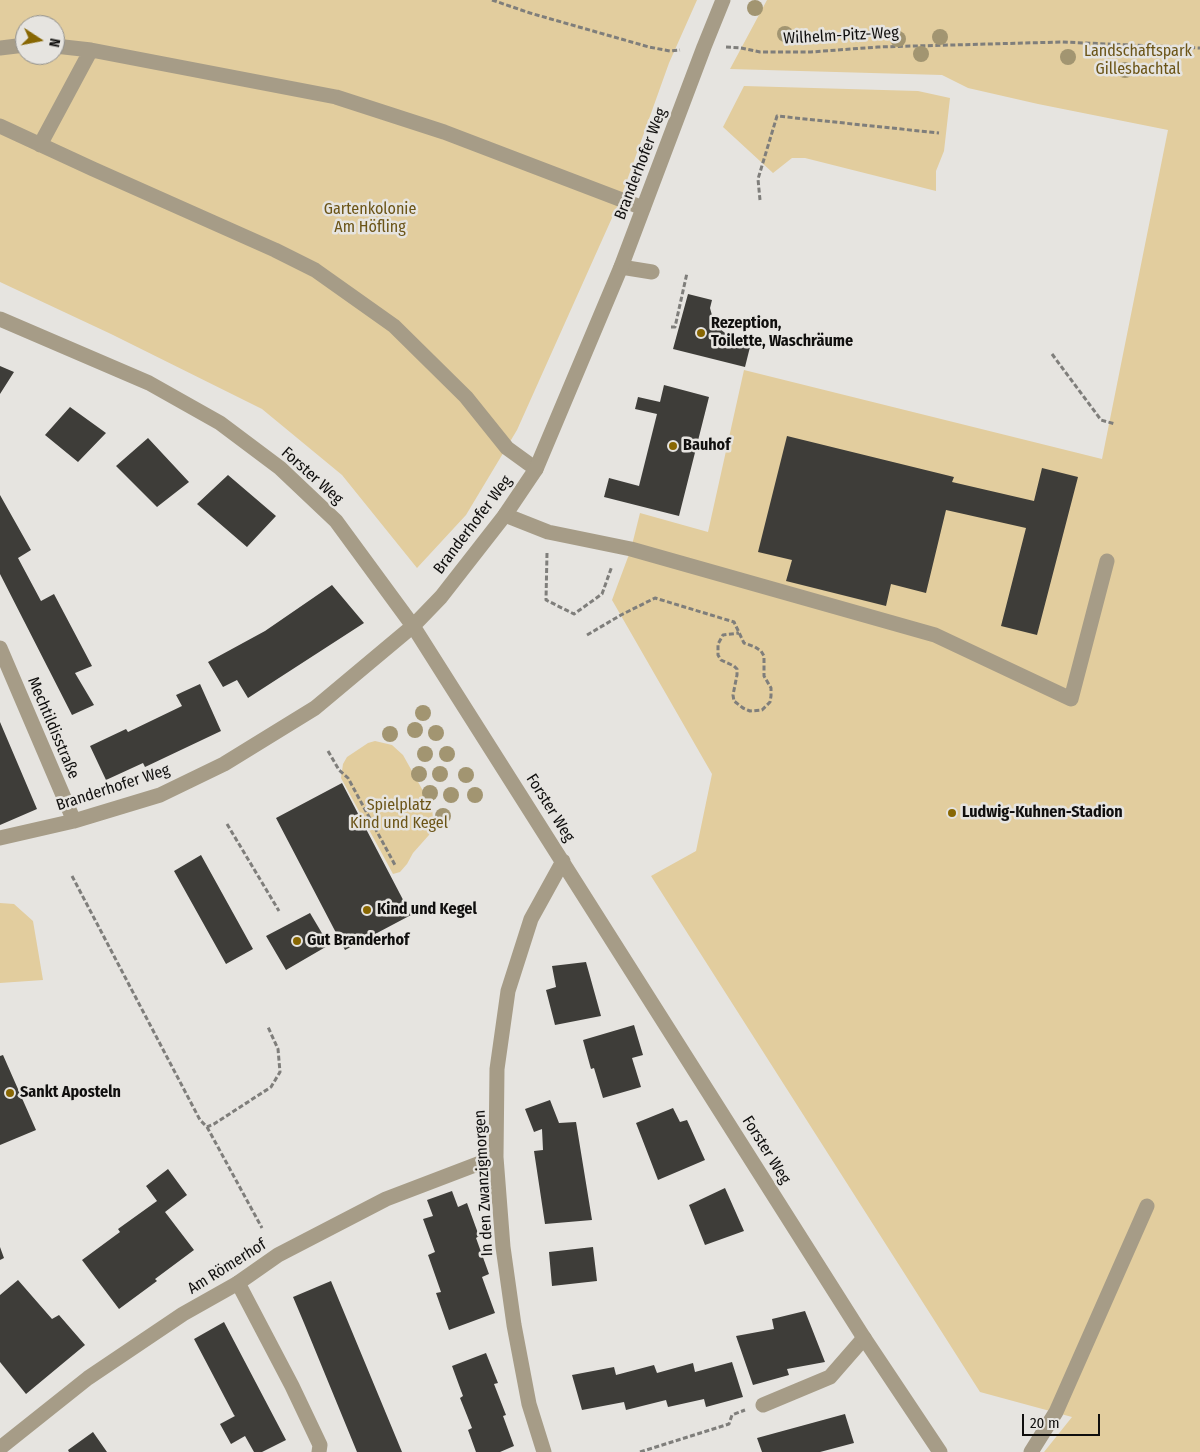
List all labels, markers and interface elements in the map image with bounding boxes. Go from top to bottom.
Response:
north arrow [15,15,65,65]
street label: Wilhelm-Pitz-Weg [783,23,899,49]
text: N [45,37,63,48]
park label: Landschaftspark Gillesbachtal [1084,42,1192,80]
street label: Branderhofer Weg [611,105,671,223]
park label: Gartenkolonie Am Höfling [324,200,416,238]
place label: Rezeption, Toilette, Waschräume [711,314,853,352]
marker: Rezeption, Toilette, Waschräume [695,327,707,339]
place label: Bauhof [683,436,730,456]
marker: Bauhof [667,440,679,452]
street label: Forster Weg [277,443,347,509]
street label: Branderhofer Weg [430,472,516,578]
street label: Mechtildisstraße [23,674,83,782]
street label: Branderhofer Weg [54,761,172,815]
street label: Forster Weg [522,770,578,846]
park label: Spielplatz Kind und Kegel [350,796,448,834]
place label: Ludwig-Kuhnen-Stadion [962,803,1123,823]
marker: Ludwig-Kuhnen-Stadion [946,807,958,819]
place label: Kind und Kegel [377,900,477,920]
marker: Kind und Kegel [361,904,373,916]
place label: Gut Branderhof [307,931,409,951]
marker: Gut Branderhof [291,935,303,947]
place label: Sankt Aposteln [20,1083,121,1103]
marker: Sankt Aposteln [4,1087,16,1099]
street label: In den Zwanzigmorgen [471,1109,497,1257]
street label: Forster Weg [738,1112,794,1188]
street label: Am Römerhof [184,1235,270,1299]
scale bar [1025,1404,1102,1436]
text: 20 m [1030,1414,1060,1432]

